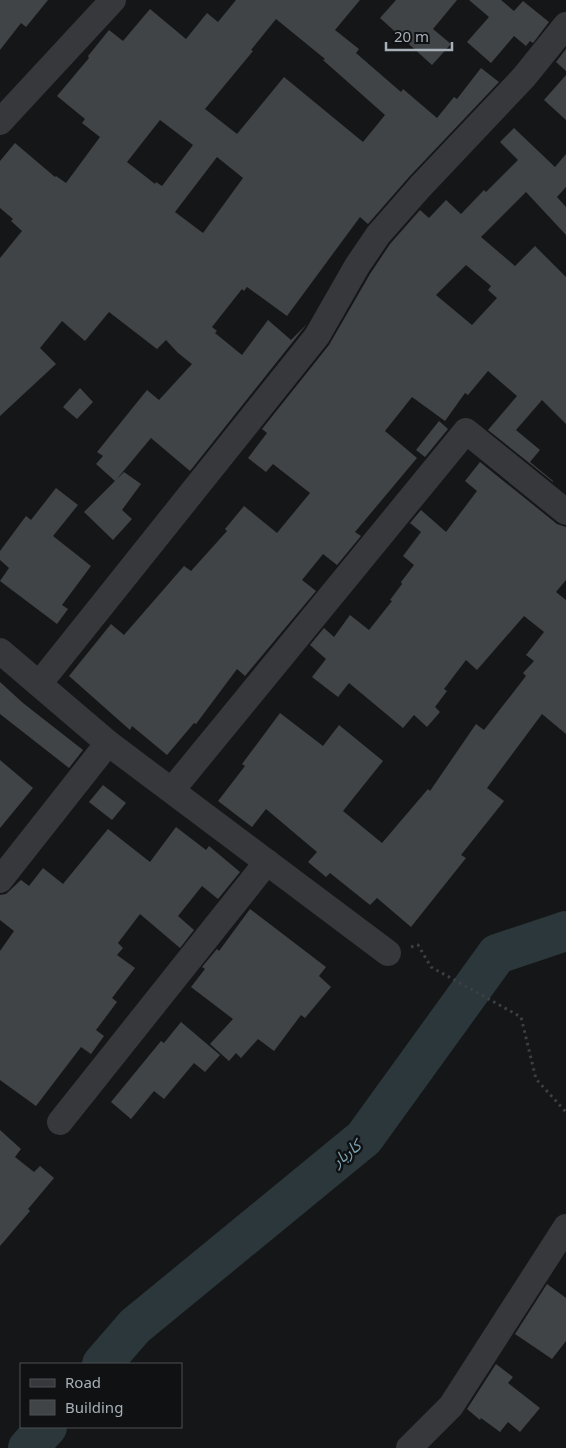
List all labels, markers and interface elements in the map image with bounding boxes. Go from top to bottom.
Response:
scale bar [386,20,452,52]
text: 20 m [394,26,429,46]
water label: کاربار [325,1132,368,1173]
legend [20,1363,182,1428]
text: Road [65,1372,101,1392]
text: Building [65,1397,123,1417]

